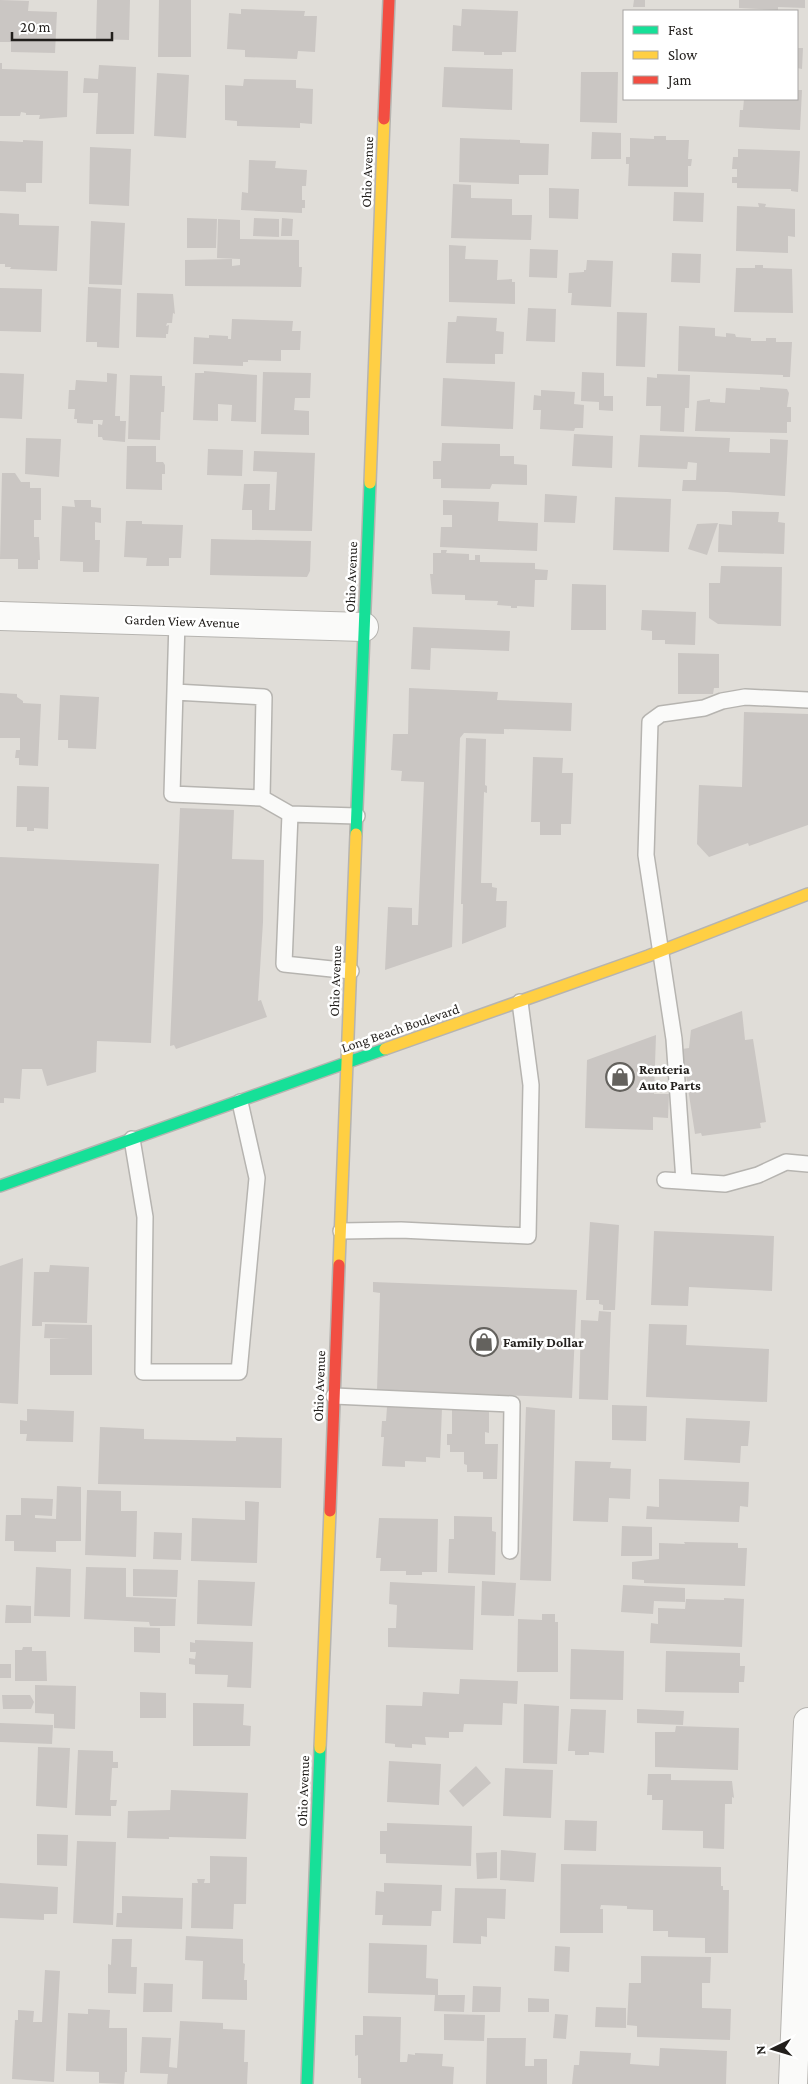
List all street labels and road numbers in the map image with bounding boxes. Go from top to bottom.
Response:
street label: Ohio Avenue [358,136,376,208]
street label: Ohio Avenue [342,541,360,613]
street label: Garden View Avenue [124,611,240,631]
street label: Ohio Avenue [326,945,344,1017]
street label: Long Beach Boulevard [339,1000,462,1056]
street label: Ohio Avenue [310,1350,328,1422]
street label: Ohio Avenue [294,1755,312,1827]

